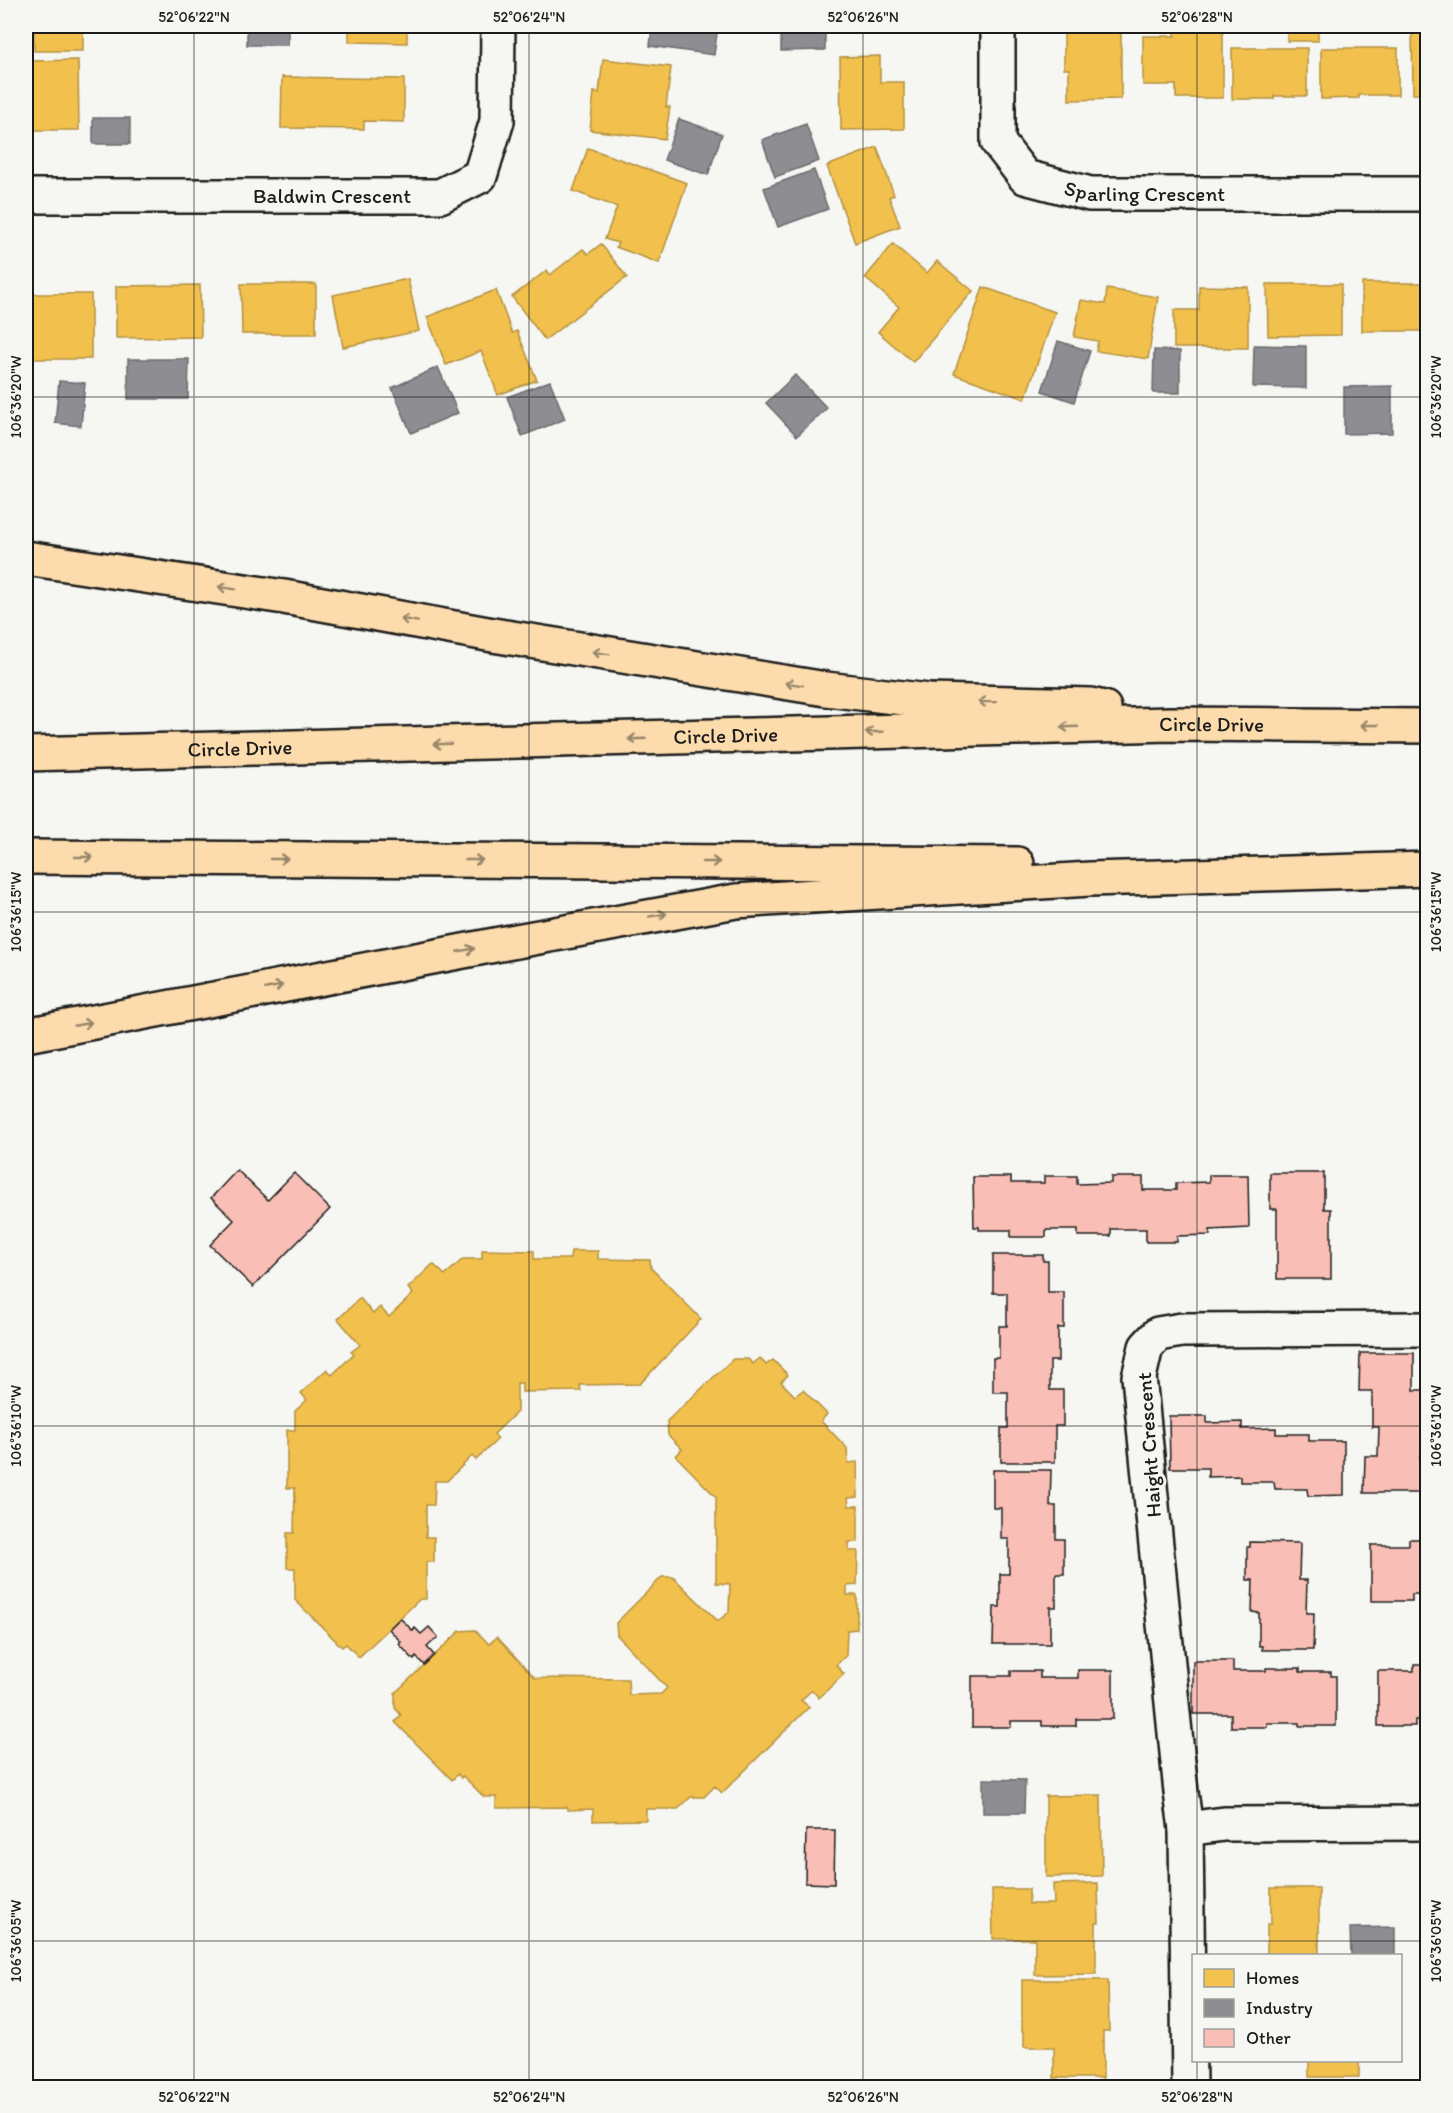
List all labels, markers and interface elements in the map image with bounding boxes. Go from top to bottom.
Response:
text: 52°06'22"N [158,8,230,26]
text: 52°06'24"N [493,8,565,26]
text: 52°06'26"N [827,8,899,26]
text: 52°06'28"N [1161,8,1233,26]
street label: Sparling Crescent [1062,175,1225,206]
street label: Baldwin Crescent [253,183,411,208]
text: 106°36'20"W [7,355,25,438]
text: 106°36'20"W [1427,355,1445,438]
one-way arrow [217,583,237,594]
one-way arrow [400,614,419,625]
one-way arrow [592,647,611,658]
one-way arrow [784,678,804,689]
one-way arrow [978,697,998,708]
street label: Circle Drive [1159,711,1264,737]
one-way arrow [1360,719,1380,731]
street label: Circle Drive [673,721,778,749]
one-way arrow [1060,721,1080,733]
one-way arrow [865,726,885,738]
one-way arrow [628,733,648,744]
street label: Circle Drive [187,734,293,762]
one-way arrow [433,738,453,750]
one-way arrow [73,851,93,863]
one-way arrow [268,853,288,864]
one-way arrow [463,854,483,866]
one-way arrow [700,856,720,868]
text: 106°36'15"W [7,872,25,952]
text: 106°36'15"W [1427,872,1445,952]
one-way arrow [647,910,667,921]
one-way arrow [456,944,475,955]
one-way arrow [264,981,284,992]
one-way arrow [73,1018,92,1029]
street label: Haight Crescent [1131,1371,1166,1518]
text: 106°36'10"W [7,1385,25,1467]
text: 106°36'10"W [1427,1385,1445,1467]
text: 106°36'05"W [7,1899,25,1982]
text: 106°36'05"W [1427,1899,1445,1982]
legend [1192,1954,1402,2062]
text: Homes [1246,1967,1299,1989]
text: Industry [1246,1997,1313,2019]
text: Other [1246,2027,1292,2049]
text: 52°06'22"N [158,2088,230,2106]
text: 52°06'24"N [493,2088,565,2106]
text: 52°06'26"N [827,2088,899,2106]
text: 52°06'28"N [1161,2088,1233,2106]

